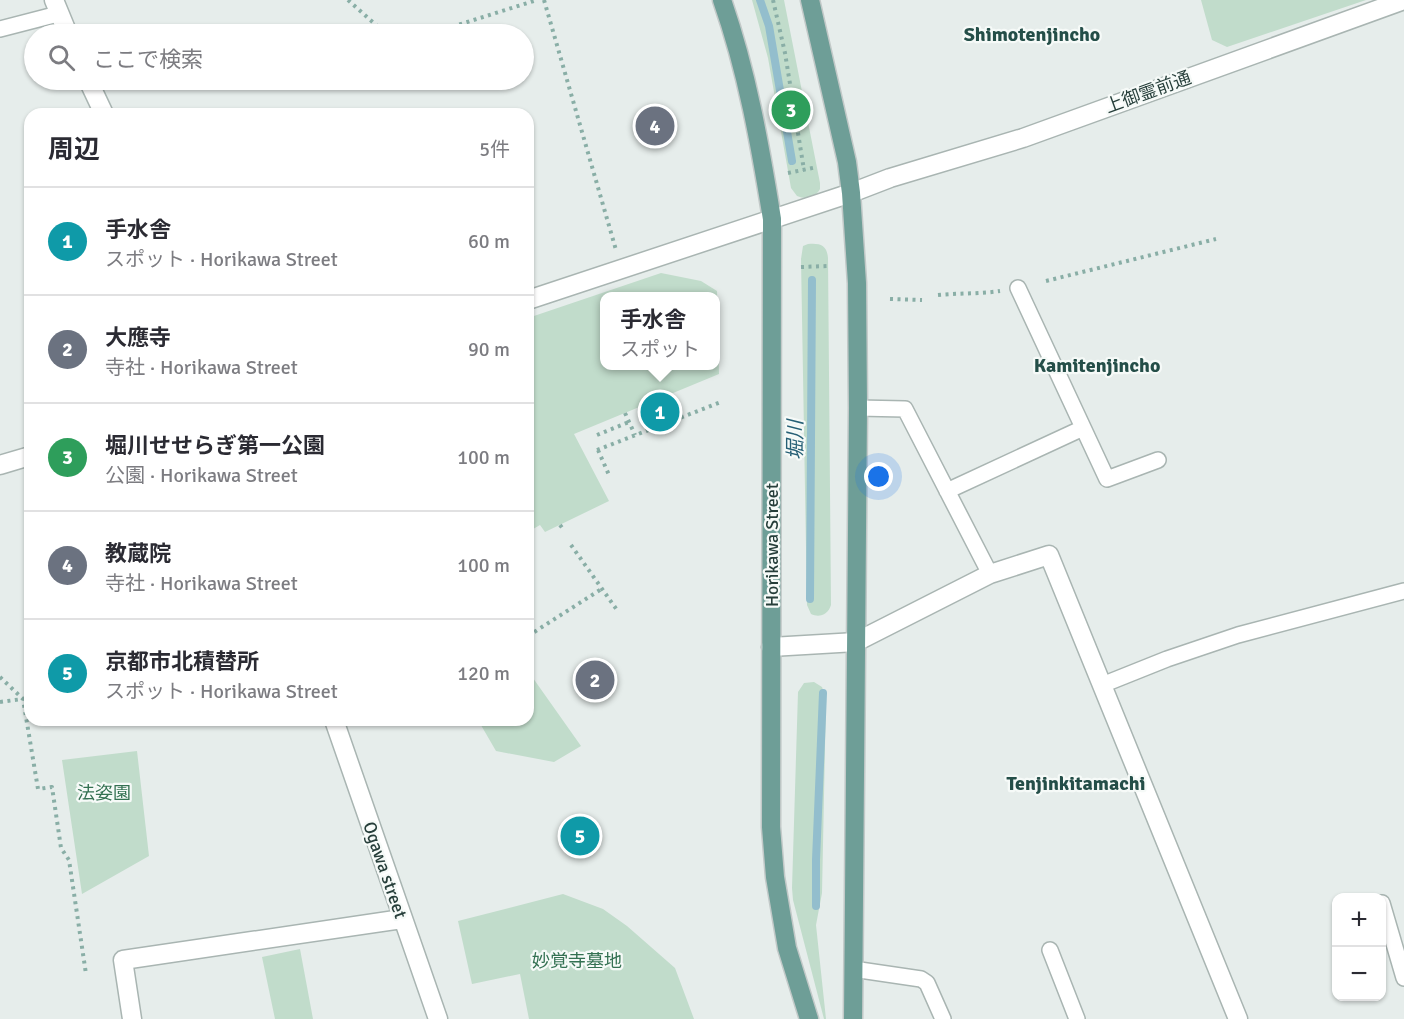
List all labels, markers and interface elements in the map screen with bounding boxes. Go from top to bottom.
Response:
district label: Shimotenjincho [964,22,1100,47]
search box [24,24,534,90]
icon: search [45,41,78,74]
text: ここで検索 [93,46,203,73]
street label: 上御霊前通 [1102,66,1194,118]
pin: 3 [772,88,810,132]
pin: 4 [636,104,674,148]
text: 周辺 [48,134,100,166]
text: 5件 [479,137,510,162]
text: 手水舎 [105,216,171,243]
text: 1 [62,229,73,254]
text: 60 m [468,229,510,254]
text: スポット · Horikawa Street [105,247,338,272]
popup [600,292,720,370]
text: 手水舎 [620,306,686,333]
text: 大應寺 [105,324,171,351]
text: 2 [62,337,73,362]
text: 90 m [468,337,510,362]
text: スポット [620,337,700,362]
district label: Kamitenjincho [1034,353,1160,378]
text: 寺社 · Horikawa Street [105,355,298,380]
pin: 1 [640,390,680,434]
water label: 堀川 [783,418,808,460]
text: 堀川せせらぎ第一公園 [105,432,325,459]
text: 3 [62,445,73,470]
text: 100 m [457,445,510,470]
your location [864,462,893,491]
text: 公園 · Horikawa Street [105,463,298,488]
street label: Horikawa Street [761,483,783,607]
text: 教蔵院 [105,540,171,567]
text: 4 [62,553,73,578]
text: 100 m [457,553,510,578]
text: 寺社 · Horikawa Street [105,571,298,596]
text: 京都市北積替所 [105,648,259,675]
pin: 2 [576,658,614,702]
text: 5 [62,661,73,686]
text: 120 m [457,661,510,686]
text: スポット · Horikawa Street [105,679,338,704]
district label: Tenjinkitamachi [1007,771,1145,796]
park label: 法姿園 [77,782,131,804]
pin: 5 [560,814,600,858]
street label: Ogawa street [358,819,412,921]
map controls [1332,893,1386,1001]
button: + [1332,893,1386,947]
button: − [1332,947,1386,1001]
park label: 妙覚寺墓地 [532,950,622,972]

